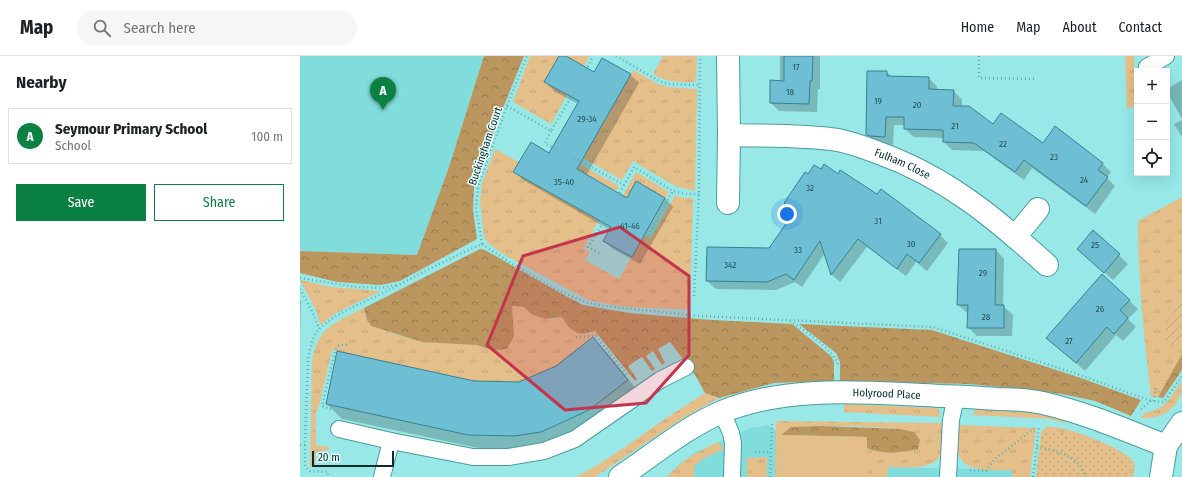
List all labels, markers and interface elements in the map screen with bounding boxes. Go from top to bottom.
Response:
search box [77,10,357,46]
text: Map [20,16,53,39]
icon: search [91,17,113,39]
text: Search here [123,19,196,37]
text: Home [961,19,994,36]
text: Map [1016,19,1040,36]
text: About [1062,19,1097,36]
text: Contact [1119,19,1162,36]
house number: 17 [792,62,800,72]
map controls [1134,68,1170,176]
button: + [1134,68,1170,104]
text: Nearby [16,72,67,93]
pin: A [370,77,396,110]
house number: 18 [786,87,795,97]
house number: 19 [874,96,882,106]
house number: 20 [913,100,922,110]
button: − [1134,104,1170,140]
street label: Buckingham Court [466,105,505,187]
house number: 29-34 [577,114,597,124]
text: Seymour Primary School [55,120,207,138]
house number: 21 [951,121,959,131]
text: A [26,129,34,144]
text: 100 m [251,129,283,144]
text: School [55,138,91,153]
house number: 22 [999,139,1007,149]
button: locate [1134,140,1170,176]
street label: Fulham Close [873,146,932,182]
house number: 23 [1050,152,1058,162]
house number: 24 [1080,175,1089,185]
house number: 35-40 [554,177,575,187]
house number: 32 [806,183,814,193]
button: Save [16,184,146,221]
button: Share [154,184,284,221]
your location [777,204,797,224]
house number: 31 [874,216,882,226]
house number: 41-46 [620,221,640,231]
house number: 30 [907,239,916,249]
house number: 25 [1091,240,1099,250]
house number: 33 [794,245,802,255]
house number: 342 [724,260,736,270]
house number: 29 [979,268,987,278]
house number: 26 [1096,304,1105,314]
house number: 28 [982,312,991,322]
house number: 27 [1065,336,1073,346]
street label: Holyrood Place [853,386,921,402]
scale bar [312,449,394,468]
text: 20 m [318,451,340,464]

